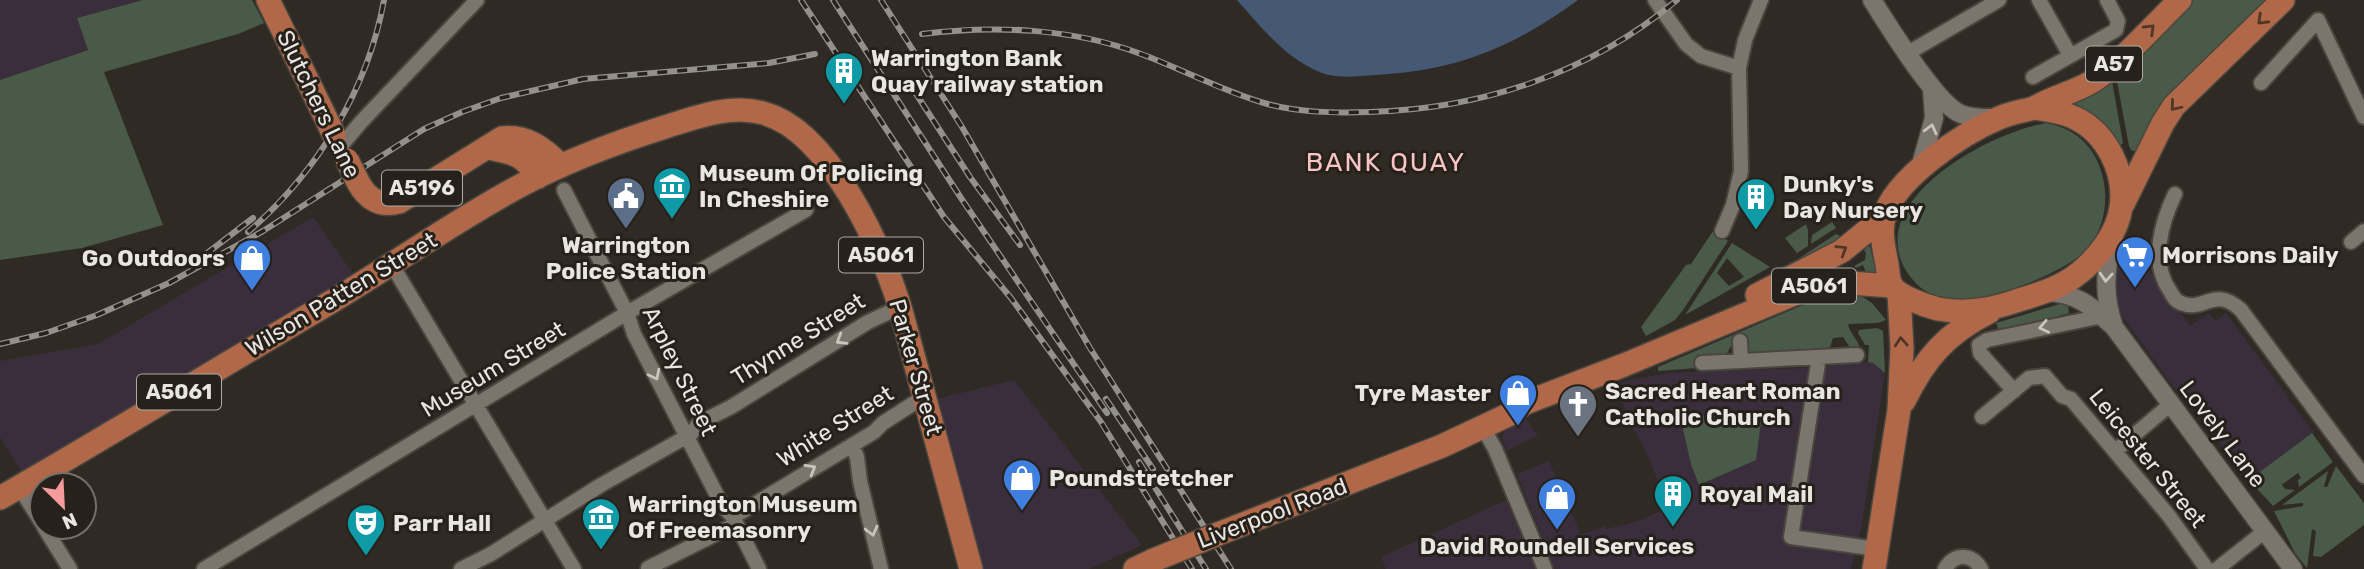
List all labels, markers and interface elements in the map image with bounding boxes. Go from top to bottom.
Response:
one-way arrow [2257,12,2270,25]
one-way arrow [2142,25,2155,38]
street label: Slutchers Lane [271,26,367,182]
place label: Warrington Bank Quay railway station [871,44,1103,98]
road number: A57 [2086,46,2142,82]
building icon: Warrington Bank Quay railway station [823,50,865,105]
one-way arrow [2171,98,2183,111]
one-way arrow [1923,123,1937,135]
district label: BANK QUAY [1306,147,1466,178]
place label: Museum Of Policing In Cheshire [699,159,923,213]
museum icon: Museum Of Policing In Cheshire [651,165,693,220]
road number: A5196 [382,170,462,206]
place label: Dunky's Day Nursery [1783,170,1923,224]
public building icon: Warrington Police Station [605,175,647,230]
building icon: Dunky's Day Nursery [1735,176,1777,231]
street label: Wilson Patten Street [240,226,442,362]
place label: Warrington Police Station [546,231,706,285]
supermarket icon: Morrisons Daily [2114,234,2156,289]
shop icon: Go Outdoors [231,237,273,292]
road number: A5061 [839,238,923,272]
place label: Morrisons Daily [2162,241,2339,269]
place label: Go Outdoors [82,244,225,272]
one-way arrow [1835,245,1848,258]
road number: A5061 [1772,268,1856,304]
one-way arrow [2099,272,2114,283]
street label: Thynne Street [726,287,870,391]
street label: Parker Street [883,296,949,438]
street label: Arpley Street [637,302,723,440]
street label: Museum Street [416,315,570,423]
one-way arrow [2038,319,2050,334]
one-way arrow [835,331,848,344]
one-way arrow [1894,336,1909,347]
one-way arrow [647,368,661,381]
shop icon: Tyre Master [1497,372,1539,427]
road number: A5061 [137,374,221,410]
street label: Lovely Lane [2174,375,2272,493]
place label: Sacred Heart Roman Catholic Church [1605,377,1840,431]
street label: White Street [772,379,898,473]
place label: Tyre Master [1355,379,1492,407]
church icon: Sacred Heart Roman Catholic Church [1557,383,1599,438]
street label: Leicester Street [2083,383,2213,533]
shop icon: Poundstretcher [1001,457,1043,512]
one-way arrow [804,464,817,477]
place label: Poundstretcher [1049,464,1234,492]
north arrow [28,471,98,541]
street label: Liverpool Road [1193,472,1351,554]
building icon: Royal Mail [1652,473,1694,528]
shop icon: David Roundell Services [1536,476,1578,531]
place label: Royal Mail [1700,480,1813,508]
place label: Warrington Museum Of Freemasonry [628,490,858,544]
museum icon: Warrington Museum Of Freemasonry [580,496,622,551]
theatre icon: Parr Hall [345,502,387,557]
text: N [59,508,81,534]
place label: Parr Hall [393,509,491,537]
one-way arrow [864,524,878,536]
place label: David Roundell Services [1420,532,1695,560]

